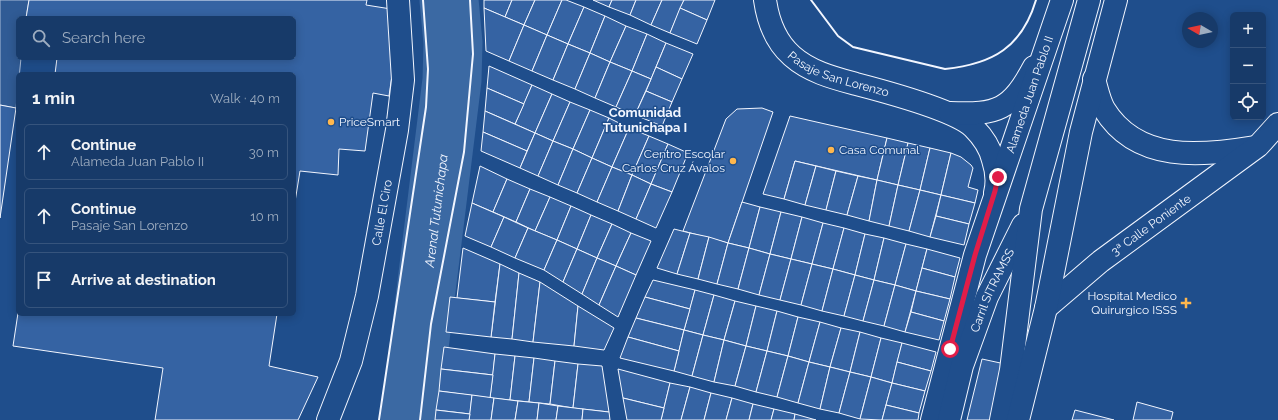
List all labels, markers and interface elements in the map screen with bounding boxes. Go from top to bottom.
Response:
north arrow [1182,12,1218,48]
map controls [1230,12,1266,120]
button: + [1230,12,1266,48]
search box [16,16,296,60]
icon: search [30,27,52,49]
text: Search here [62,29,145,47]
street label: Alameda Juan Pablo II [1003,34,1056,155]
street label: Pasaje San Lorenzo [785,48,891,100]
button: − [1230,48,1266,84]
button: locate [1230,84,1266,120]
text: 1 min [32,88,75,108]
text: Walk · 40 m [210,91,280,106]
district label: Comunidad Tutunichapa I [603,105,687,135]
place label: PriceSmart [339,115,400,129]
marker: PriceSmart [326,117,336,127]
text: Continue [71,136,136,154]
icon: ahead [33,141,55,163]
place label: Casa Comunal [839,143,920,157]
text: 30 m [249,145,279,160]
marker: Casa Comunal [826,145,836,155]
place label: Centro Escolar Carlos Cruz Ávalos [622,147,726,175]
water label: Arenal Tutunichapa [421,153,450,269]
text: Alameda Juan Pablo II [71,154,204,169]
marker: Centro Escolar Carlos Cruz Ávalos [728,156,738,166]
route end [989,168,1007,186]
street label: Calle El Ciro [369,179,395,247]
street label: 3ª Calle Poniente [1108,191,1194,259]
text: Continue [71,200,136,218]
icon: ahead [33,205,55,227]
text: 10 m [250,209,279,224]
text: Pasaje San Lorenzo [71,218,188,233]
street label: Carril SITRAMSS [968,246,1017,334]
icon: arrive [33,269,55,291]
text: Arrive at destination [71,271,216,289]
place label: Hospital Medico Quirurgico ISSS [1088,289,1177,317]
marker: Hospital Medico Quirurgico ISSS [1180,297,1192,309]
route start [941,340,959,358]

